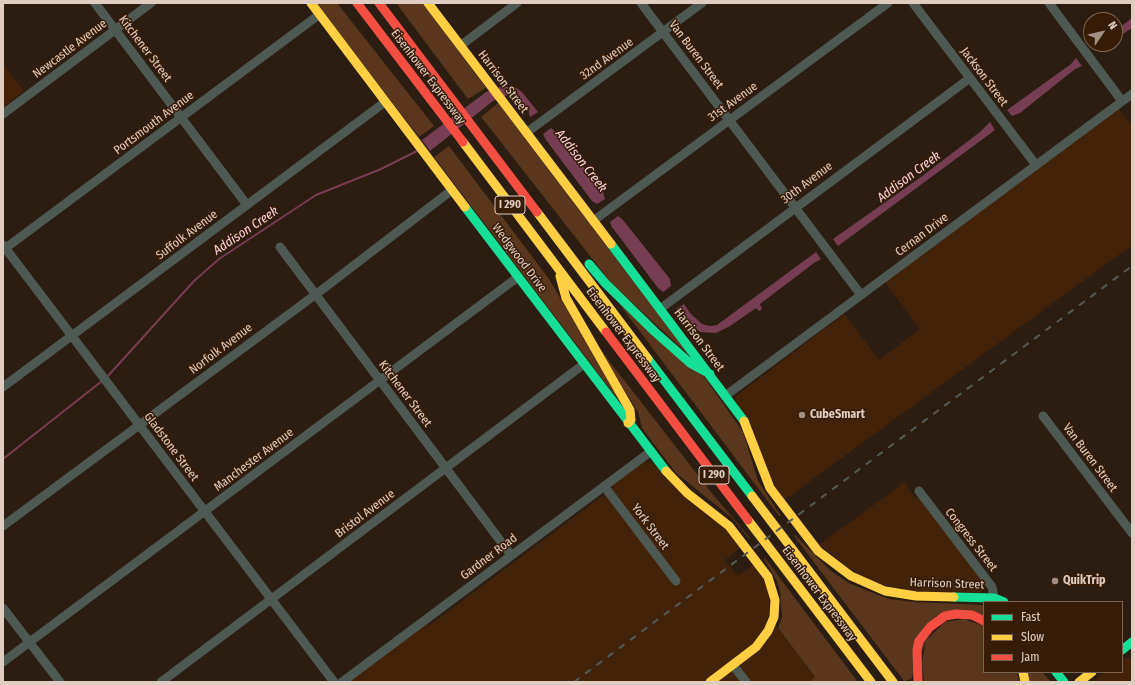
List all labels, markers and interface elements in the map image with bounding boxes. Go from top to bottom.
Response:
north arrow [1083,12,1123,52]
street label: Kitchener Street [115,13,175,85]
street label: Newcastle Avenue [30,17,110,81]
street label: Van Buren Street [666,18,726,92]
text: N [1105,19,1120,32]
street label: Eisenhower Expressway [388,27,468,127]
street label: 32nd Avenue [578,35,636,83]
street label: Jackson Street [957,45,1011,109]
street label: Harrison Street [475,48,531,116]
street label: 31st Avenue [705,79,761,125]
street label: Portsmouth Avenue [111,88,197,158]
water label: Addison Creek [552,127,610,195]
water label: Addison Creek [874,148,944,206]
street label: 30th Avenue [778,159,836,207]
road number: I 290 [495,196,525,214]
water label: Addison Creek [210,204,282,258]
street label: Suffolk Avenue [153,207,221,263]
street label: Cernan Drive [893,210,951,260]
street label: Wedgwood Drive [489,221,549,295]
street label: Eisenhower Expressway [583,285,663,385]
street label: Harrison Street [671,306,727,374]
street label: Norfolk Avenue [187,321,255,377]
street label: Kitchener Street [375,358,435,430]
place label: CubeSmart [810,408,865,422]
street label: Gladstone Street [141,410,201,484]
marker: CubeSmart [797,410,807,420]
street label: Van Buren Street [1060,421,1120,495]
street label: Manchester Avenue [211,425,297,495]
road number: I 290 [699,466,729,484]
street label: Bristol Avenue [332,487,398,541]
street label: York Street [628,501,672,553]
street label: Congress Street [942,505,1000,575]
street label: Gardner Road [458,531,520,583]
street label: Eisenhower Expressway [779,544,859,644]
place label: QuikTrip [1063,574,1106,588]
street label: Harrison Street [909,576,985,592]
marker: QuikTrip [1050,576,1060,586]
legend [983,601,1123,673]
text: Fast [1021,610,1040,624]
text: Slow [1021,630,1044,644]
text: Jam [1021,650,1039,664]

